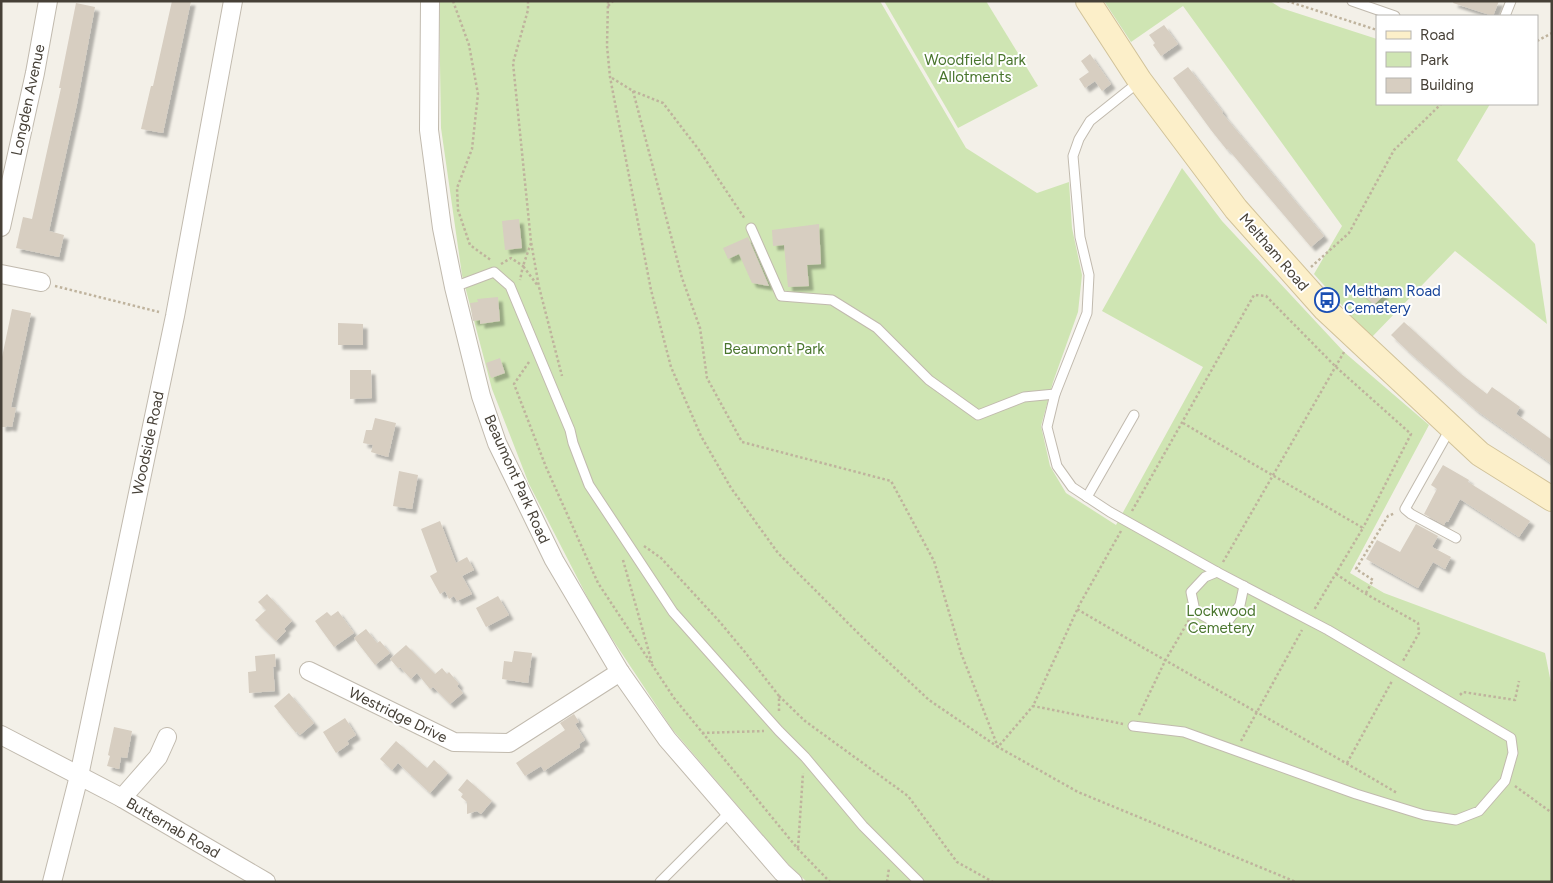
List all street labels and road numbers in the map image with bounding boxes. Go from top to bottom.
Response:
street label: Longden Avenue [7,43,49,157]
street label: Meltham Road [1235,210,1313,294]
street label: Woodside Road [128,389,168,497]
street label: Beaumont Park Road [480,412,554,546]
street label: Westridge Drive [346,683,450,747]
street label: Butternab Road [123,794,223,862]

